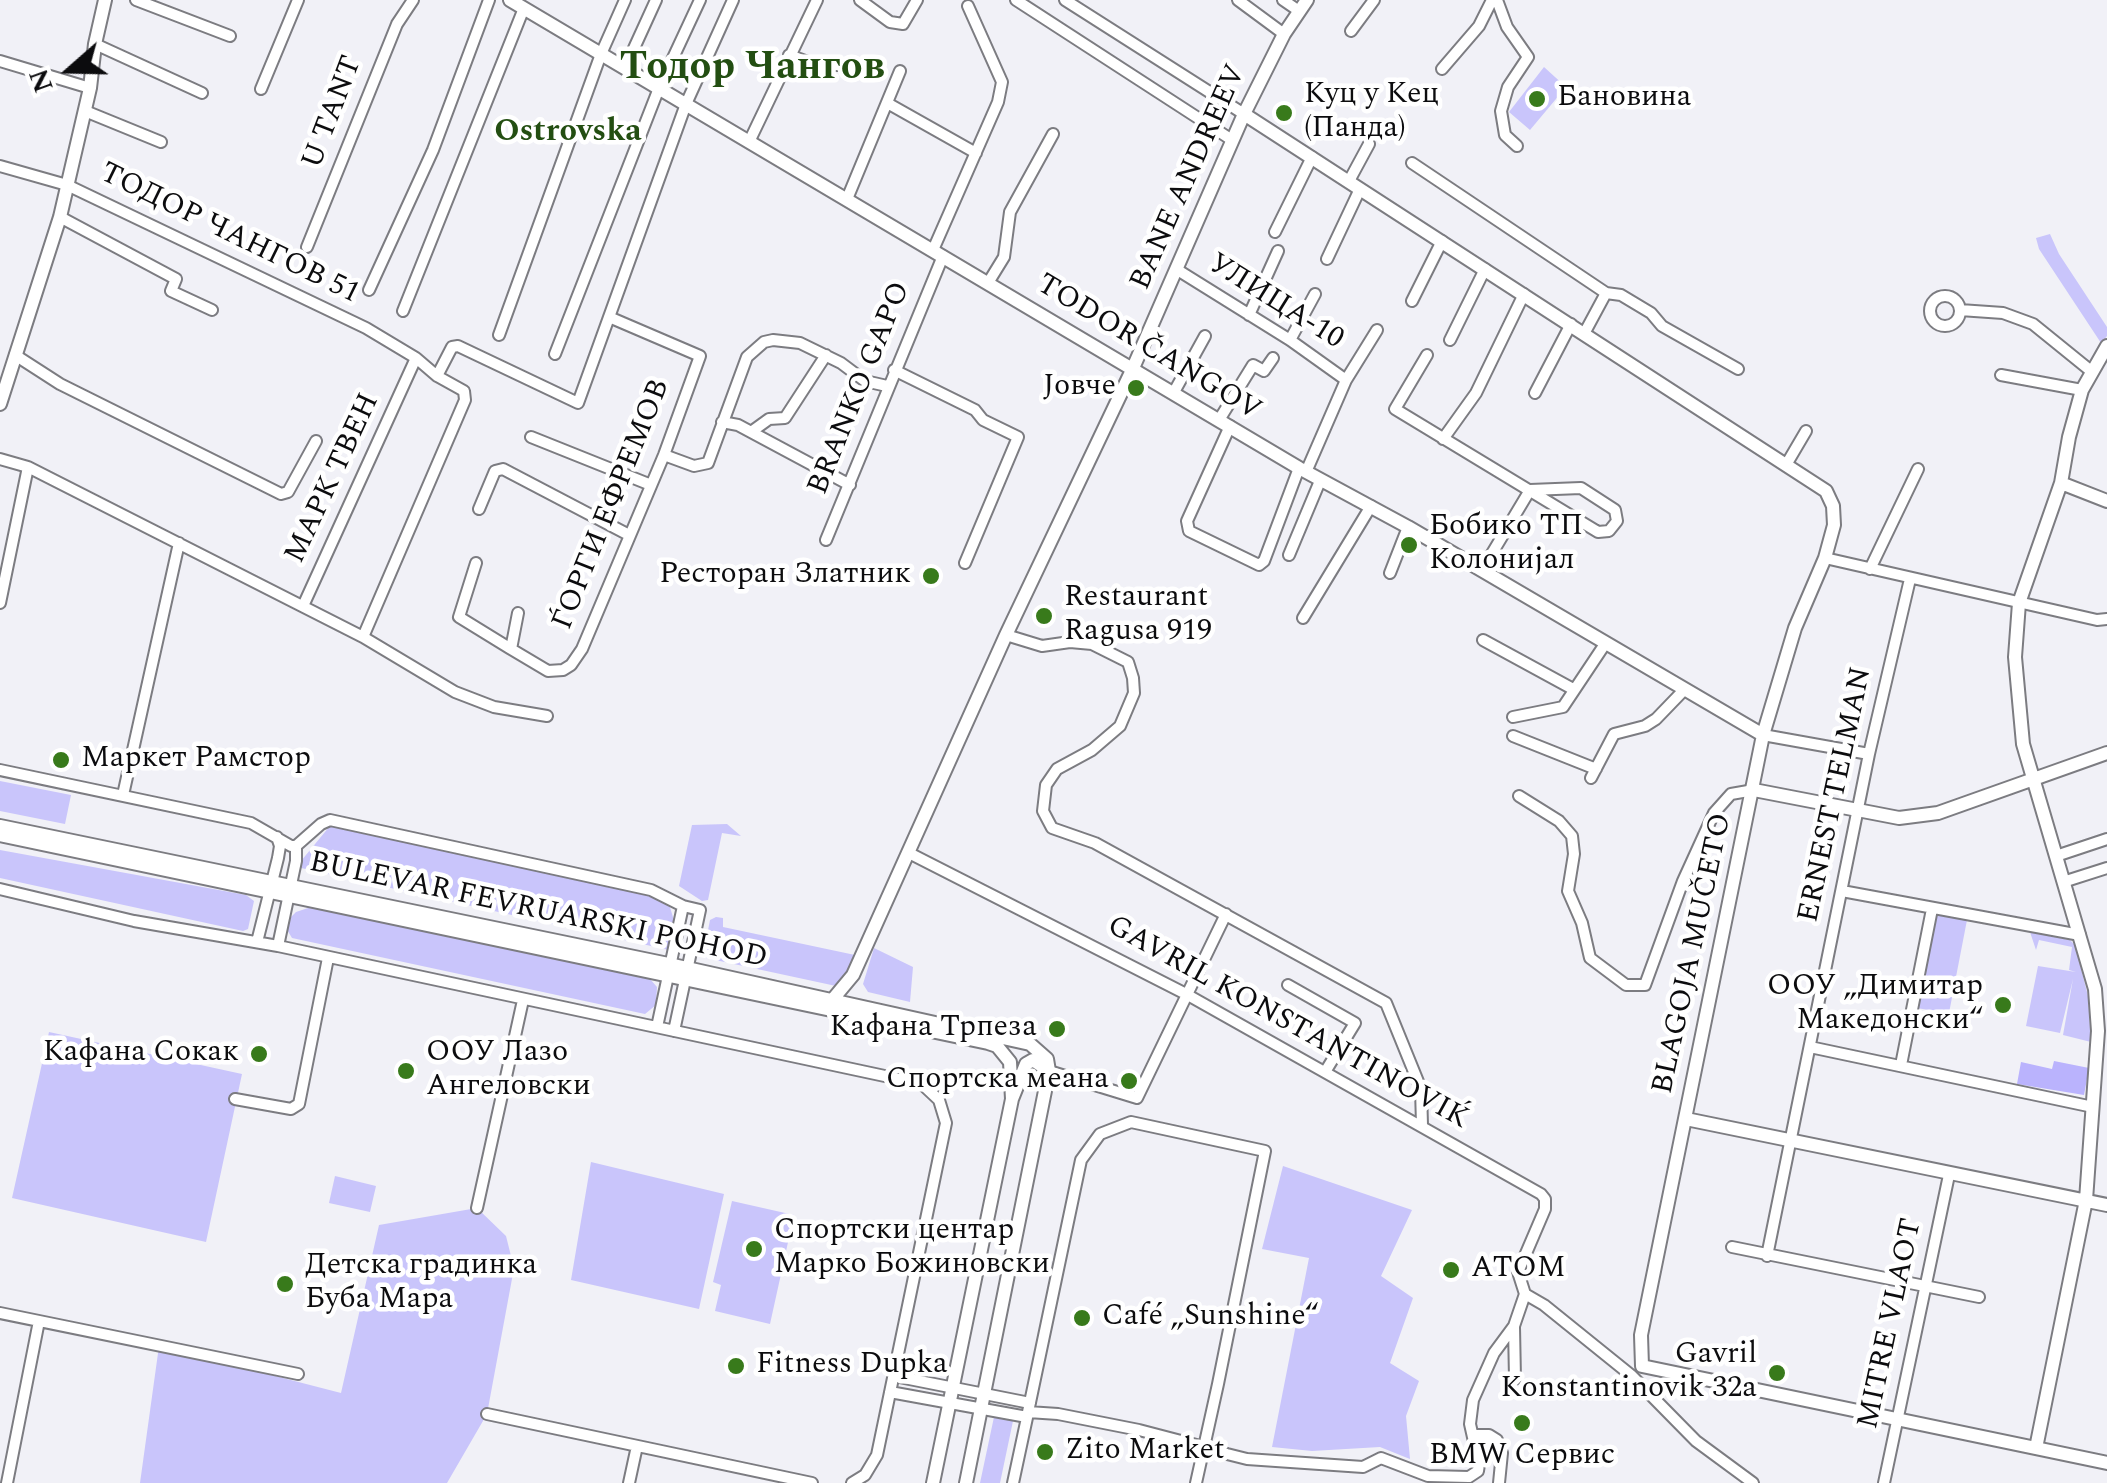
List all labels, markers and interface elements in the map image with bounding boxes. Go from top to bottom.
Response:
north arrow [20,20,120,120]
district label: Тодор Чангов [619,46,885,94]
street label: U TANT [296,52,372,174]
street label: BANE ANDREEV [1124,60,1256,296]
text: N [17,62,65,99]
place label: Куц у Кец (Панда) [1304,78,1439,148]
place label: Бановина [1557,81,1691,117]
marker: Бановина [1526,88,1548,110]
marker: Куц у Кец (Панда) [1273,102,1295,124]
district label: Ostrovska [494,115,642,153]
street label: ТОДОР ЧАНГОВ 51 [93,157,365,313]
street label: УЛИЦА-10 [1201,247,1349,359]
street label: TODOR ČANGOV [1029,268,1267,430]
street label: BRANKO GAPO [802,277,920,501]
place label: Јовче [1043,370,1116,406]
street label: ЃОРГИ ЕФРЕМОВ [546,375,680,635]
marker: Јовче [1125,377,1147,399]
street label: МАРК ТВЕН [279,388,389,570]
place label: Бобико ТП Колонијал [1429,510,1583,580]
marker: Бобико ТП Колонијал [1398,534,1420,556]
place label: Ресторан Златник [659,558,911,594]
marker: Ресторан Златник [920,565,942,587]
place label: Restaurant Ragusa 919 [1064,581,1212,652]
marker: Restaurant Ragusa 919 [1033,605,1055,627]
street label: ERNEST TELMAN [1792,664,1882,926]
place label: Маркет Рамстор [81,742,311,778]
marker: Маркет Рамстор [50,749,72,771]
street label: BLAGOJA MUČETO [1647,810,1741,1098]
street label: BULEVAR FEVRUARSKI POHOD [306,846,770,978]
street label: GAVRIL KONSTANTINOVIḰ [1100,909,1474,1139]
place label: ООУ „Димитар Македонски“ [1767,970,1983,1040]
marker: ООУ „Димитар Македонски“ [1992,994,2014,1016]
place label: Кафана Трпеза [829,1011,1037,1047]
marker: Кафана Трпеза [1046,1018,1068,1040]
place label: Кафана Сокак [43,1036,239,1072]
place label: ООУ Лазо Ангеловски [426,1036,591,1106]
marker: Кафана Сокак [248,1043,270,1065]
marker: ООУ Лазо Ангеловски [395,1060,417,1082]
place label: Спортска меана [886,1063,1109,1099]
marker: Спортска меана [1118,1070,1140,1092]
place label: Спортски центар Марко Божиновски [774,1214,1050,1284]
street label: MITRE VLAOT [1852,1216,1932,1432]
marker: Спортски центар Марко Божиновски [743,1238,765,1260]
place label: Детска градинка Буба Мара [305,1249,537,1320]
place label: АТОМ [1471,1252,1565,1288]
marker: АТОМ [1440,1259,1462,1281]
marker: Детска градинка Буба Мара [274,1273,296,1295]
place label: Café „Sunshine“ [1102,1300,1318,1336]
marker: Café „Sunshine“ [1071,1307,1093,1329]
place label: Gavril Konstantinovik 32a [1501,1338,1757,1408]
place label: Fitness Dupka [756,1348,948,1384]
marker: Fitness Dupka [725,1355,747,1377]
marker: Gavril Konstantinovik 32a [1766,1362,1788,1384]
marker: BMW Сервис [1511,1412,1533,1434]
place label: Zito Market [1065,1434,1225,1470]
place label: BMW Сервис [1429,1439,1615,1475]
marker: Zito Market [1034,1441,1056,1463]

